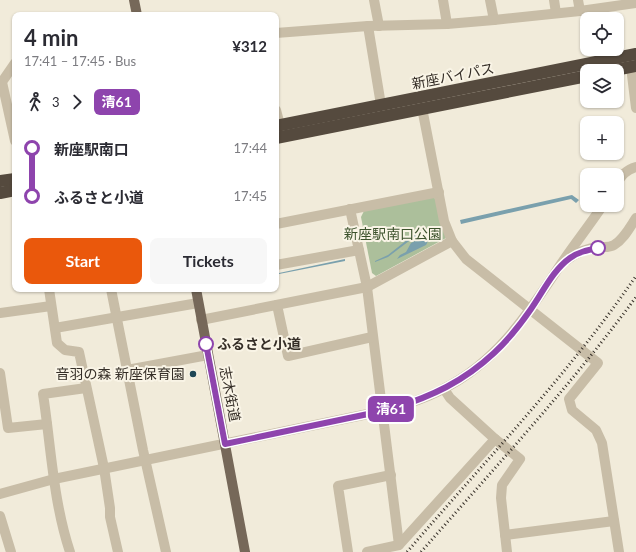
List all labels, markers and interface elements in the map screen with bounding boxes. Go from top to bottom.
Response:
map controls [580,12,624,212]
button: locate [580,12,624,56]
text: 4 min [24,24,79,51]
text: ¥312 [232,37,267,55]
text: 17:41 – 17:45 · Bus [24,53,136,69]
street label: 新座バイパス [410,59,496,92]
button: layers [580,64,624,108]
icon: walk [24,91,46,113]
icon: forward [66,91,88,113]
text: 清61 [102,93,132,110]
text: 3 [52,94,60,110]
button: + [580,116,624,160]
text: 新座駅南口 [54,140,129,158]
text: 17:44 [234,140,267,156]
button: − [580,168,624,212]
text: ふるさと小道 [54,188,144,206]
text: 17:45 [234,188,267,204]
park label: 新座駅南口公園 [344,225,442,242]
button: Start [24,238,142,284]
button: Tickets [150,238,267,284]
unlabelled marker [590,240,606,256]
place label: ふるさと小道 [217,335,301,352]
marker: ふるさと小道 [198,336,214,352]
place label: 音羽の森 新座保育園 [55,365,185,382]
street label: 志木街道 [217,365,244,423]
marker: 音羽の森 新座保育園 [188,369,198,379]
line badge: 清61 [368,396,414,422]
text: 清61 [376,400,406,417]

